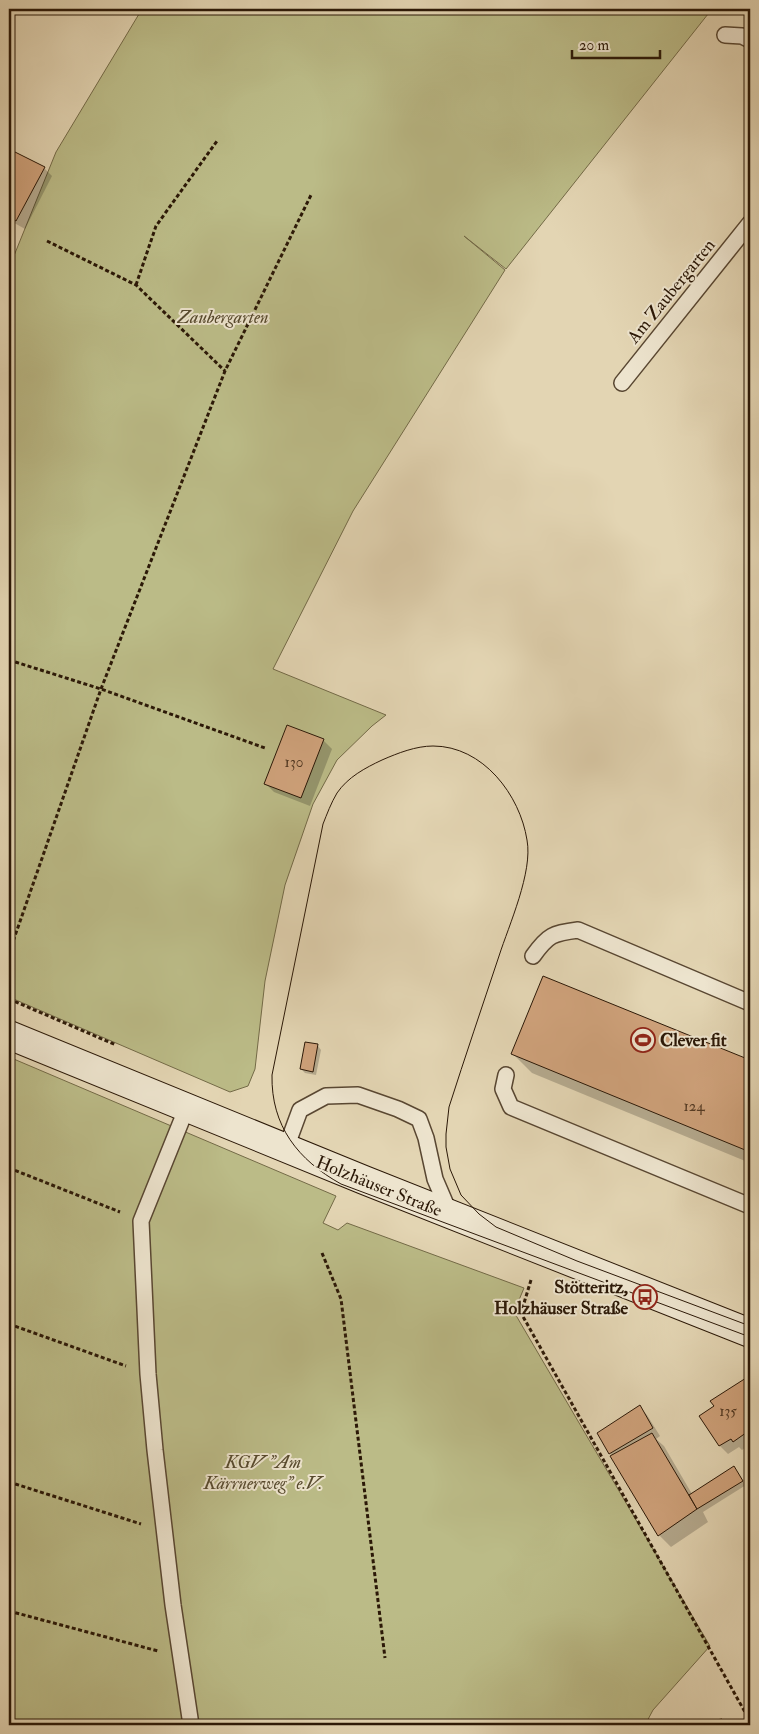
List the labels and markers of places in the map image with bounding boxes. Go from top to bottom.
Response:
sports icon: Clever fit [630,1027,656,1053]
place label: Clever fit [660,1029,727,1052]
place label: Stötteritz, Holzhäuser Straße [494,1276,628,1320]
bus stop icon: Stötteritz, Holzhäuser Straße [632,1284,658,1310]

